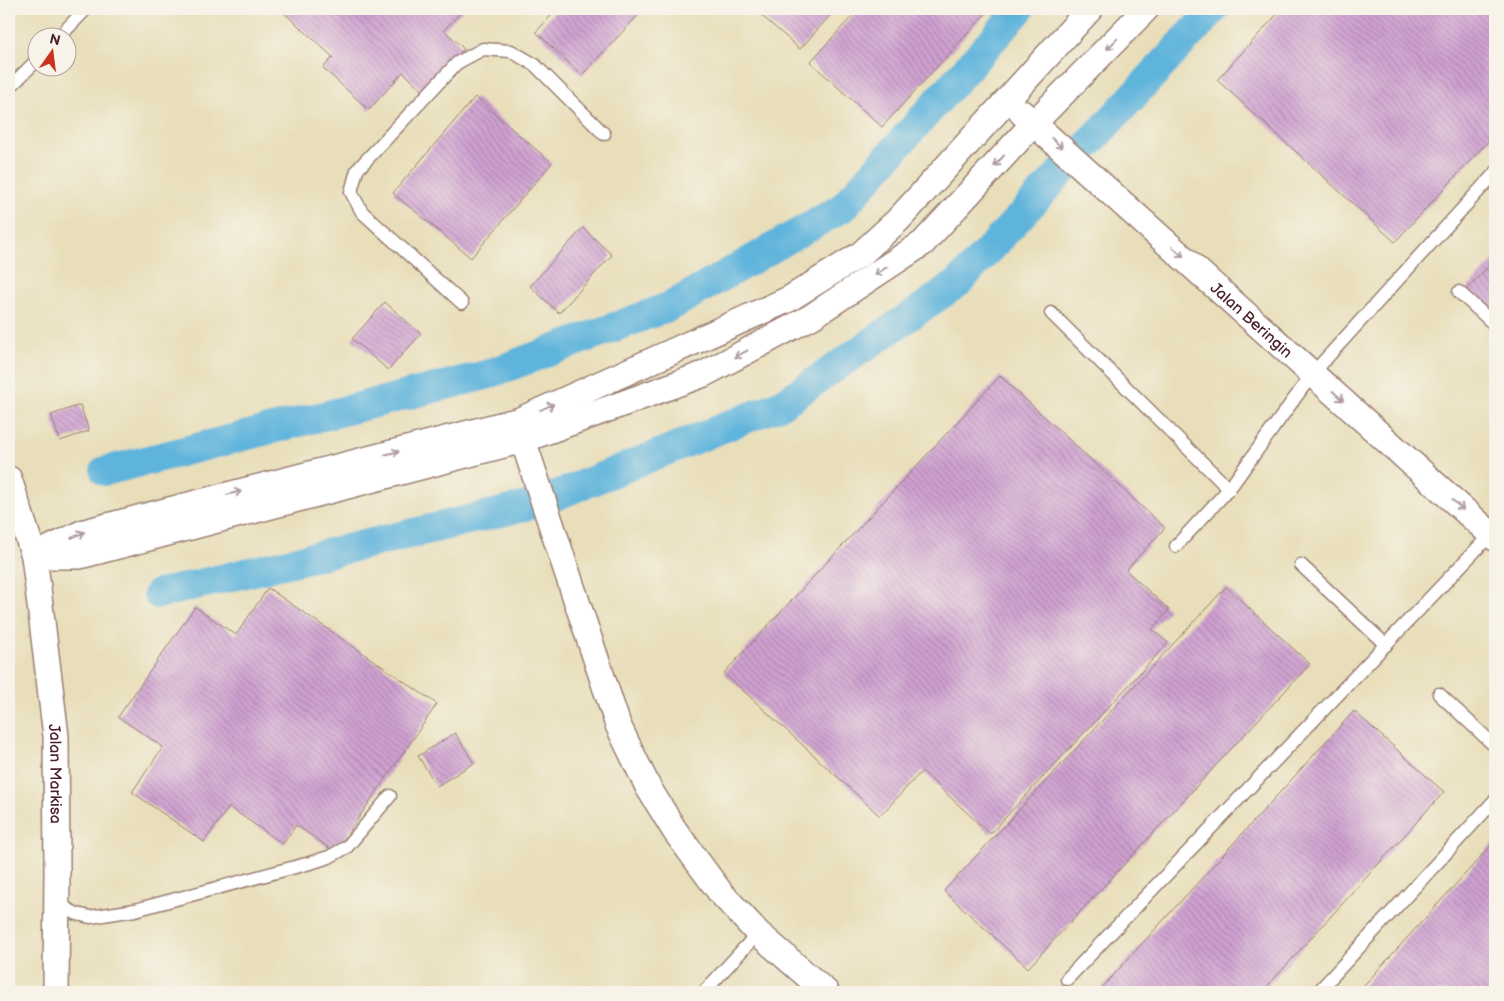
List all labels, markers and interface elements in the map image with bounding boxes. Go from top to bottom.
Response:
north arrow [28,28,78,78]
text: N [48,30,62,49]
one-way arrow [1106,37,1118,50]
one-way arrow [1051,137,1064,149]
one-way arrow [993,155,1005,167]
one-way arrow [1172,246,1185,258]
one-way arrow [874,266,888,276]
street label: Jalan Beringin [1206,279,1296,362]
one-way arrow [734,349,749,359]
one-way arrow [1331,390,1344,402]
one-way arrow [539,402,554,412]
one-way arrow [383,448,399,457]
one-way arrow [226,488,242,498]
one-way arrow [1452,499,1465,511]
one-way arrow [70,530,85,540]
street label: Jalan Markisa [44,723,65,824]

